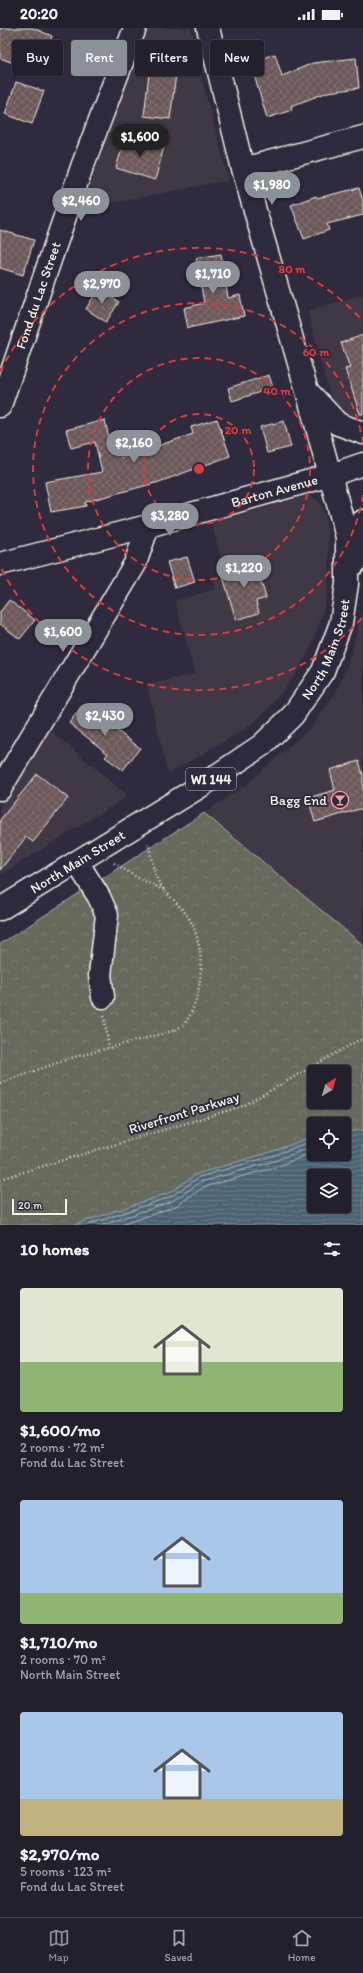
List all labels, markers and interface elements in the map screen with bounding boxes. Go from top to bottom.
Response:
text: 20:20 [20,5,58,23]
chip: Buy [12,40,63,76]
chip: Rent [71,40,127,76]
chip: Filters [135,40,202,76]
chip: New [210,40,264,76]
pin: $1,600 [107,124,173,158]
text: $1,600 [121,129,159,144]
pin: $1,980 [239,172,305,206]
text: $1,980 [253,177,291,192]
pin: $2,460 [48,188,114,222]
text: $2,460 [61,193,101,208]
street label: Fond du Lac Street [12,239,64,351]
pin: $1,710 [180,261,246,295]
text: 80 m [279,262,306,276]
text: $1,710 [195,266,231,281]
pin: $2,970 [69,271,135,305]
text: $2,970 [83,276,121,291]
text: 60 m [303,345,330,359]
text: 40 m [263,384,292,398]
text: 20 m [225,423,252,437]
pin: $2,160 [101,430,167,464]
text: $2,160 [115,435,153,450]
centre of rings [192,462,206,476]
street label: Barton Avenue [229,471,320,511]
pin: $3,280 [137,503,203,537]
text: $3,280 [151,508,189,523]
pin: $1,220 [211,555,277,589]
text: $1,220 [225,560,263,575]
street label: North Main Street [298,598,353,703]
pin: $1,600 [30,619,96,653]
text: $1,600 [44,624,82,639]
pin: $2,430 [72,703,138,737]
text: $2,430 [85,708,125,723]
road number: WI 144 [186,768,236,790]
bar icon: Bagg End [330,790,350,810]
place label: Bagg End [270,792,327,809]
street label: North Main Street [27,826,128,897]
north arrow [307,1065,351,1109]
map controls [307,1065,351,1213]
street label: Riverfront Parkway [127,1088,242,1138]
button: locate [307,1117,351,1161]
button: layers [307,1169,351,1213]
scale bar [12,1197,67,1216]
text: 20 m [18,1199,42,1212]
icon: filters [321,1238,343,1260]
text: 10 homes [20,1239,89,1259]
icon: home [146,1314,218,1386]
text: $1,600/mo [20,1420,101,1440]
text: 2 rooms · 72 m² [20,1440,105,1455]
text: Fond du Lac Street [20,1455,124,1470]
icon: home [146,1526,218,1598]
text: $1,710/mo [20,1632,97,1652]
text: 2 rooms · 70 m² [20,1652,106,1667]
text: North Main Street [20,1667,120,1682]
icon: home [146,1738,218,1810]
text: $2,970/mo [20,1844,99,1864]
text: 5 rooms · 123 m² [20,1864,111,1879]
text: Fond du Lac Street [20,1879,124,1894]
tab: Map [48,1927,70,1964]
tab: Saved [165,1927,193,1964]
tab: Home [288,1927,315,1964]

